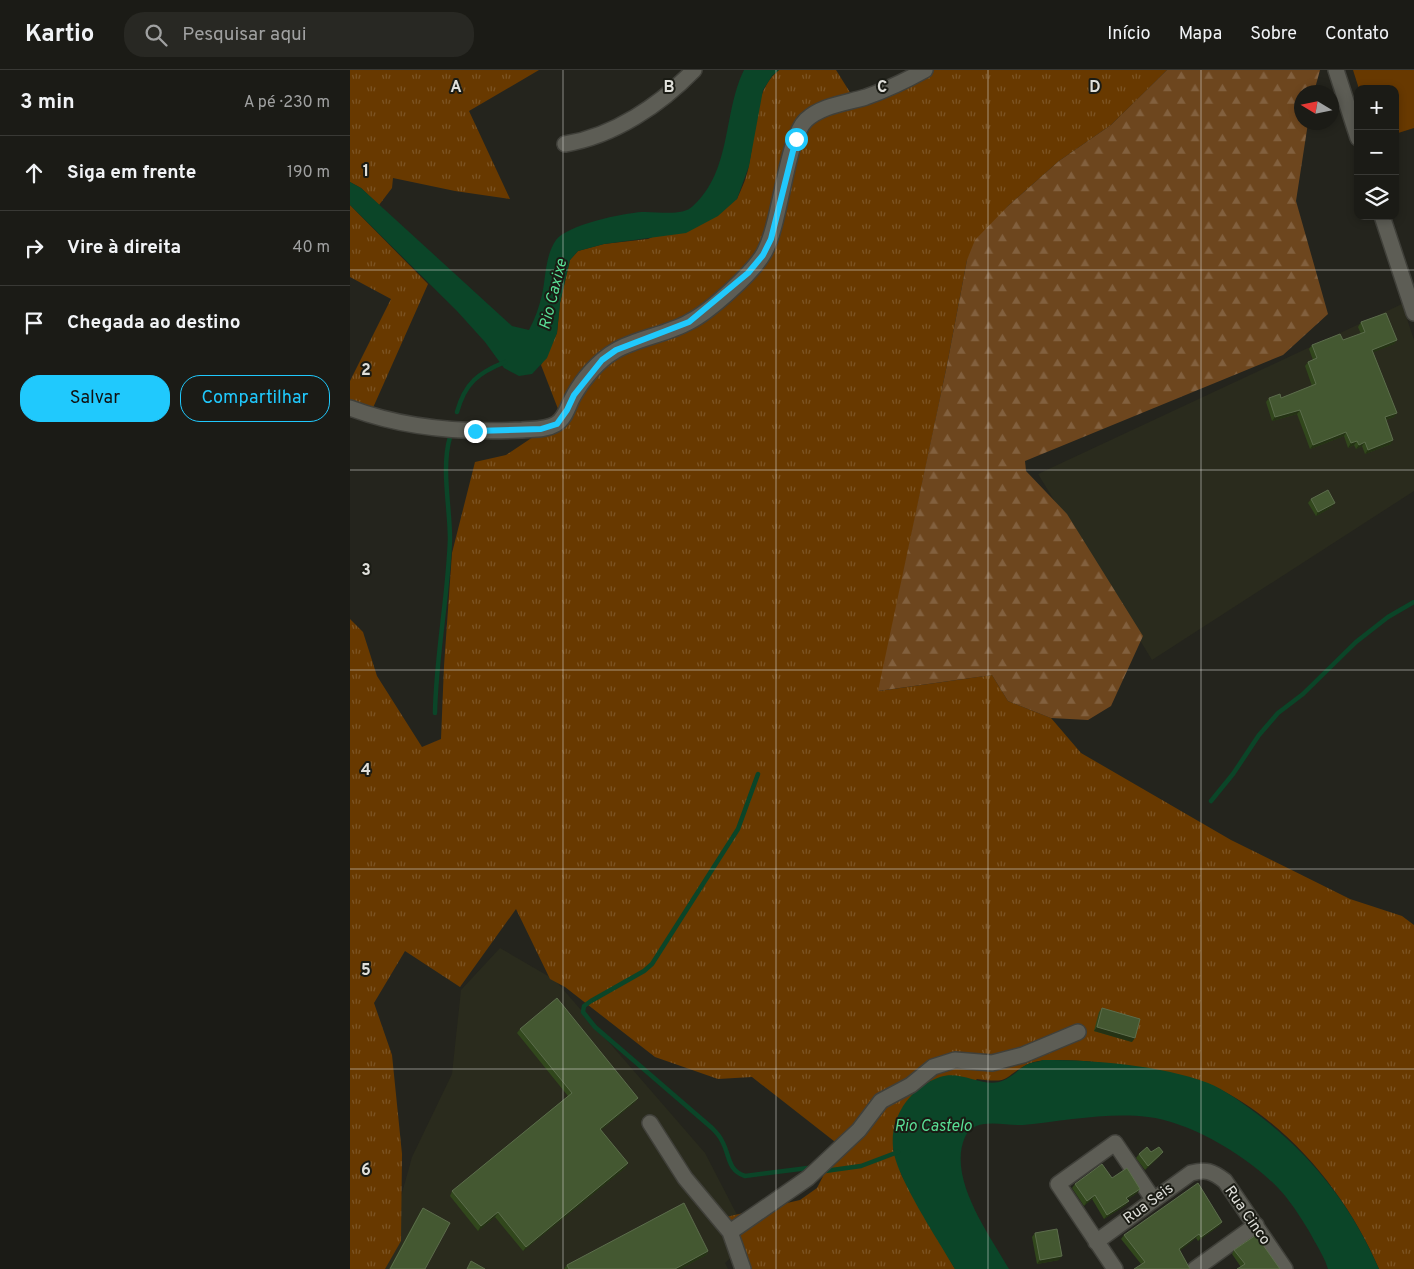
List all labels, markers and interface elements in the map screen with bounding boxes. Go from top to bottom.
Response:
search box [124,12,474,57]
text: Kartio [25,20,94,50]
icon: search [142,21,170,49]
text: Pesquisar aqui [182,23,307,47]
text: Início [1107,23,1151,46]
text: Mapa [1179,23,1222,46]
text: Sobre [1250,23,1297,46]
text: Contato [1325,23,1389,46]
text: A [450,78,462,98]
text: B [663,78,675,98]
text: C [877,78,887,98]
text: D [1089,78,1101,98]
north arrow [1294,85,1339,130]
map controls [1354,85,1399,220]
button: + [1354,85,1399,130]
text: 3 min [20,89,75,116]
text: A pé · 230 m [244,93,330,113]
route start [785,128,808,151]
button: − [1354,130,1399,175]
icon: ahead [20,159,48,187]
text: Siga em frente [67,161,196,185]
text: 1 [363,162,369,182]
text: 190 m [287,163,330,183]
button: layers [1354,175,1399,220]
icon: right [20,234,48,262]
text: Vire à direita [67,236,181,260]
text: 40 m [292,238,330,258]
water label: Rio Caxixe [536,256,573,332]
icon: arrive [20,309,48,337]
text: Chegada ao destino [67,311,241,335]
text: 2 [361,361,371,381]
button: Salvar [20,375,170,422]
button: Compartilhar [180,375,330,422]
route end [464,420,487,443]
text: 3 [361,561,371,581]
text: 4 [361,761,371,781]
text: 5 [361,961,371,981]
water label: Rio Castelo [894,1117,972,1137]
text: 6 [361,1161,371,1181]
street label: Rua Seis [1120,1180,1178,1229]
street label: Rua Cinco [1220,1183,1274,1249]

